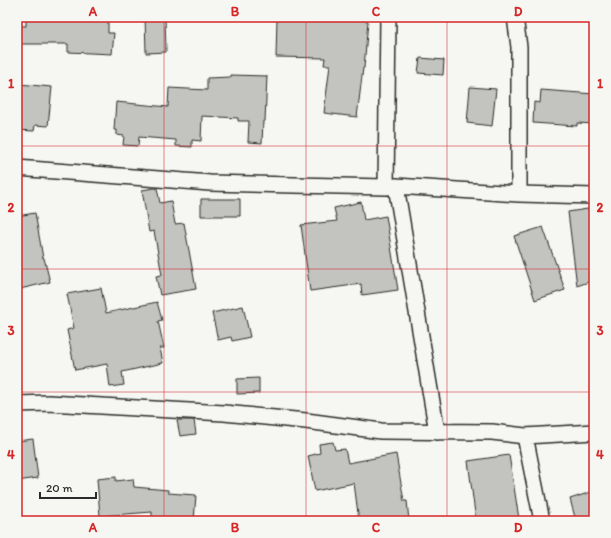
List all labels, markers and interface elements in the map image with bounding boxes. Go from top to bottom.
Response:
text: A [88,4,98,19]
text: B [231,4,240,19]
text: C [372,4,381,19]
text: D [514,4,523,19]
text: 1 [8,76,14,91]
text: 1 [597,76,603,91]
text: 2 [8,200,15,215]
text: 2 [597,200,604,215]
text: 3 [7,323,15,338]
text: 3 [596,323,604,338]
text: 4 [7,447,15,462]
text: 4 [596,447,604,462]
scale bar [40,474,96,500]
text: 20 m [46,481,73,495]
text: A [88,520,98,535]
text: B [231,520,240,535]
text: C [372,520,381,535]
text: D [514,520,523,535]

